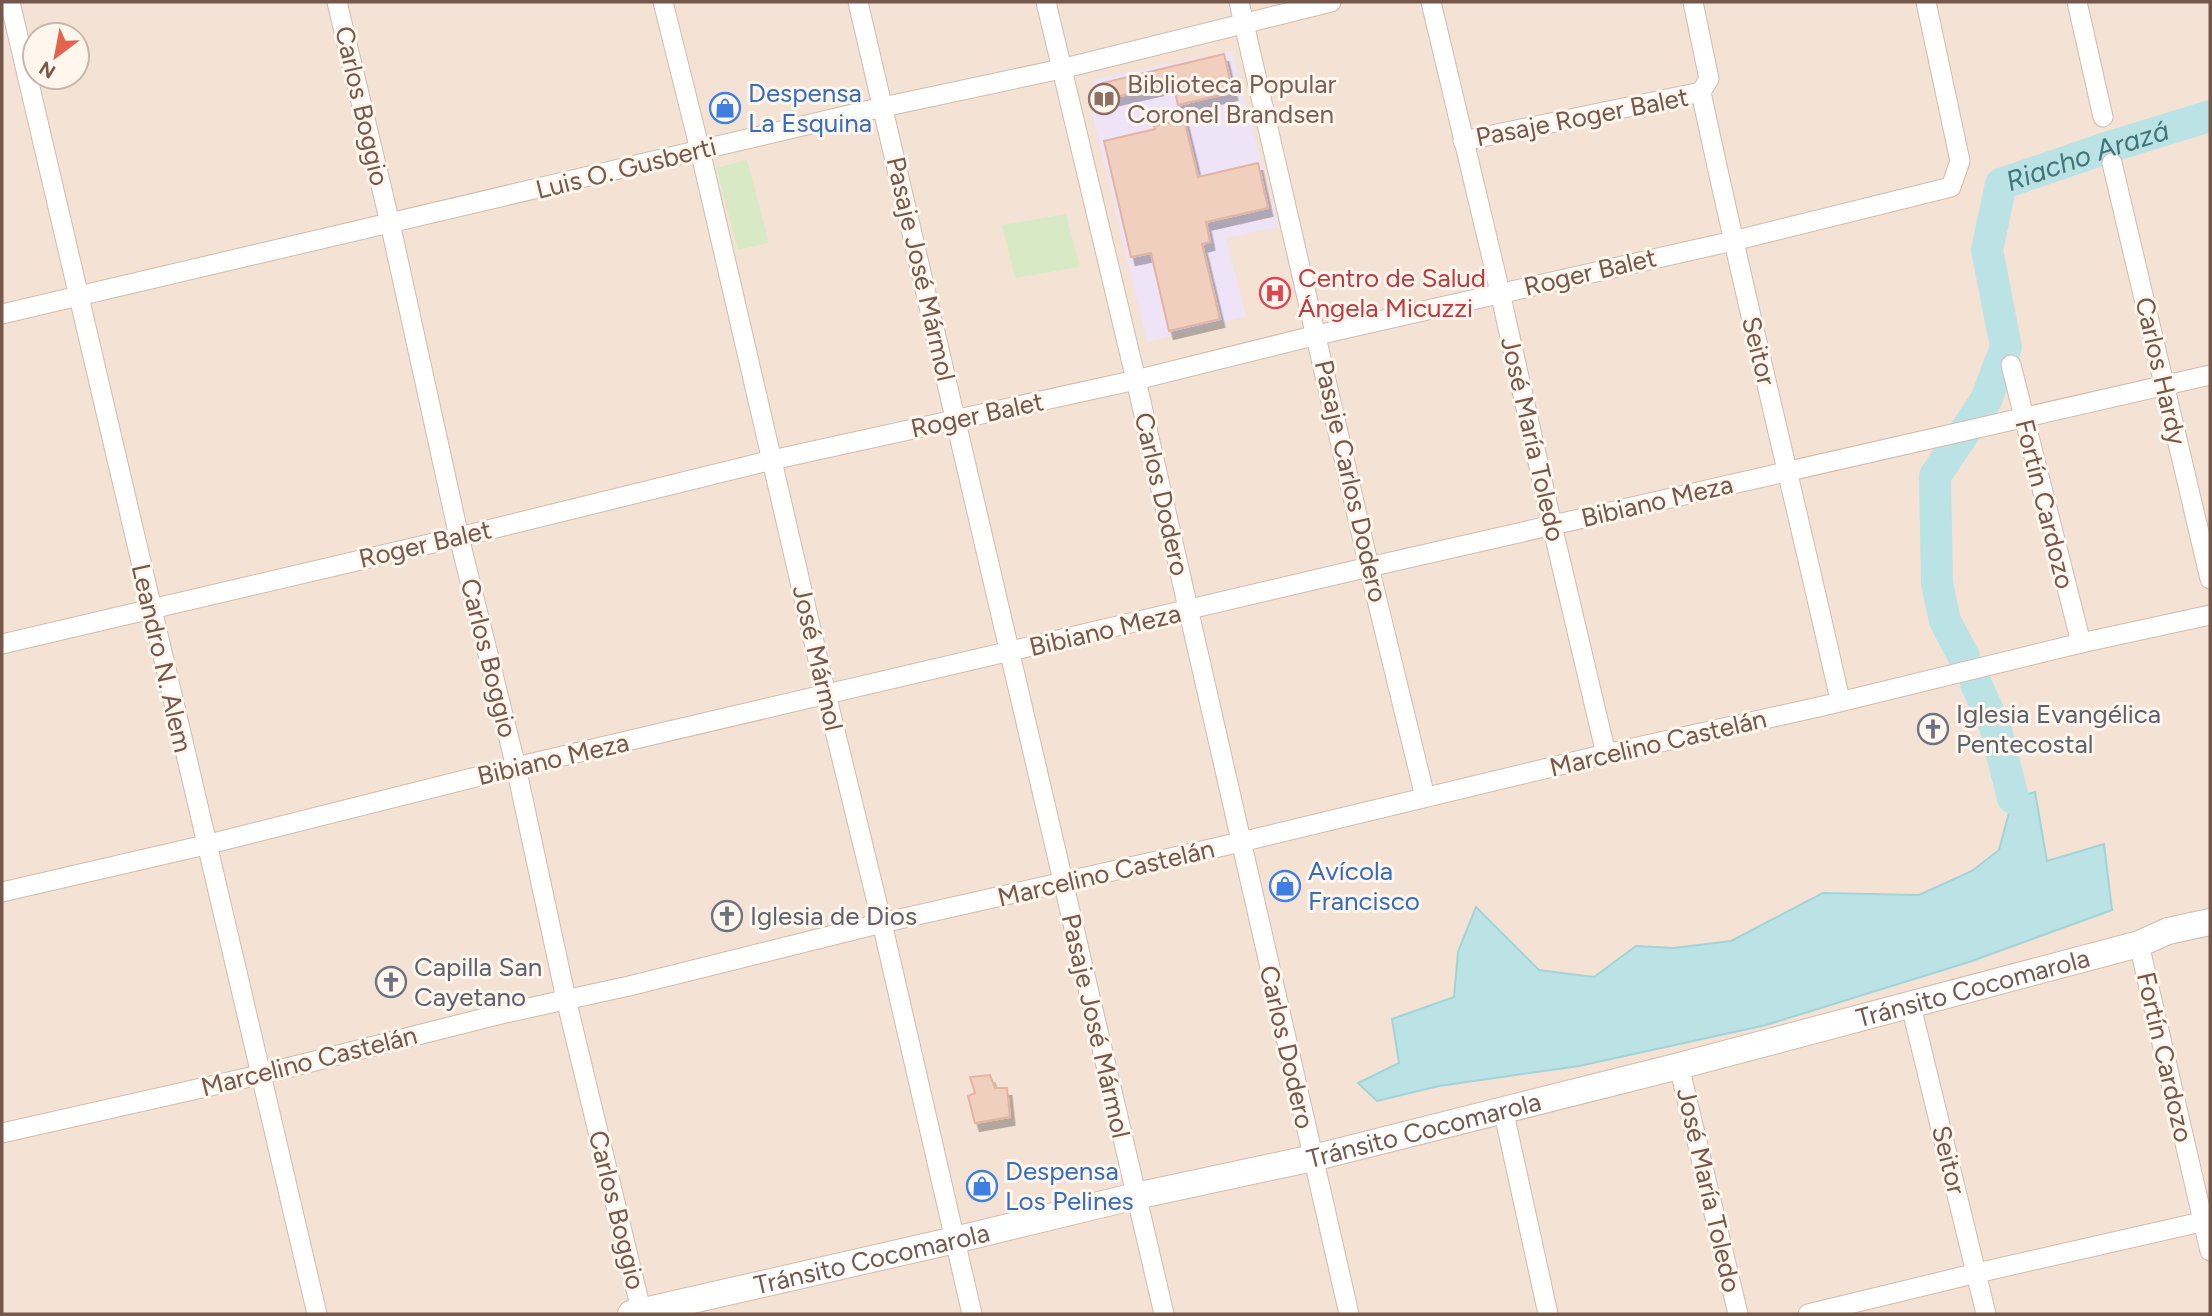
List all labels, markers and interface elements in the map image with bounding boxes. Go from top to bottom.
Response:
north arrow [21,21,91,91]
street label: Carlos Boggio [328,23,396,189]
text: N [35,56,60,84]
place label: Biblioteca Popular Coronel Brandsen [1127,68,1336,130]
place label: Despensa La Esquina [748,77,872,139]
street label: Pasaje Roger Balet [1473,81,1691,153]
library icon: Biblioteca Popular Coronel Brandsen [1087,82,1121,116]
shop icon: Despensa La Esquina [708,91,742,125]
water label: Riacho Arazá [2001,113,2173,198]
street label: Luis O. Gusberti [532,130,720,206]
street label: Pasaje José Mármol [880,154,962,384]
street label: Roger Balet [1521,241,1659,303]
place label: Centro de Salud Ángela Micuzzi [1298,262,1486,324]
hospital icon: Centro de Salud Ángela Micuzzi [1258,276,1292,310]
street label: Carlos Hardy [2128,294,2194,448]
street label: Seitor [1735,313,1783,389]
street label: José María Toledo [1494,334,1572,544]
street label: Pasaje Carlos Dodero [1308,357,1394,605]
street label: Roger Balet [908,385,1046,445]
street label: Carlos Dodero [1128,409,1196,579]
street label: Fortín Cardozo [2008,416,2082,592]
street label: Bibiano Meza [1578,468,1736,534]
street label: Roger Balet [356,513,494,575]
street label: Leandro N. Alem [125,561,199,755]
street label: Carlos Boggio [454,575,524,741]
street label: José Mármol [786,582,850,734]
street label: Bibiano Meza [1026,597,1184,663]
place label: Iglesia Evangélica Pentecostal [1956,698,2161,760]
street label: Marcelino Castelán [1546,702,1770,784]
church icon: Iglesia Evangélica Pentecostal [1916,712,1950,746]
street label: Bibiano Meza [474,726,632,792]
street label: Marcelino Castelán [994,832,1218,914]
place label: Avícola Francisco [1308,855,1420,917]
shop icon: Avícola Francisco [1268,869,1302,903]
church icon: Iglesia de Dios [710,899,744,933]
place label: Iglesia de Dios [750,900,917,932]
street label: Pasaje José Mármol [1055,911,1137,1141]
street label: Tránsito Cocomarola [1852,942,2093,1034]
place label: Capilla San Cayetano [414,951,542,1013]
street label: Carlos Dodero [1253,962,1321,1132]
church icon: Capilla San Cayetano [374,965,408,999]
street label: Fortín Cardozo [2130,969,2200,1145]
street label: Marcelino Castelán [198,1019,420,1103]
street label: Tránsito Cocomarola [1303,1085,1544,1175]
street label: José María Toledo [1670,1085,1748,1295]
street label: Seitor [1925,1122,1973,1198]
street label: Carlos Boggio [582,1127,652,1293]
place label: Despensa Los Pelines [1005,1155,1134,1217]
shop icon: Despensa Los Pelines [965,1169,999,1203]
street label: Tránsito Cocomarola [751,1216,993,1301]

